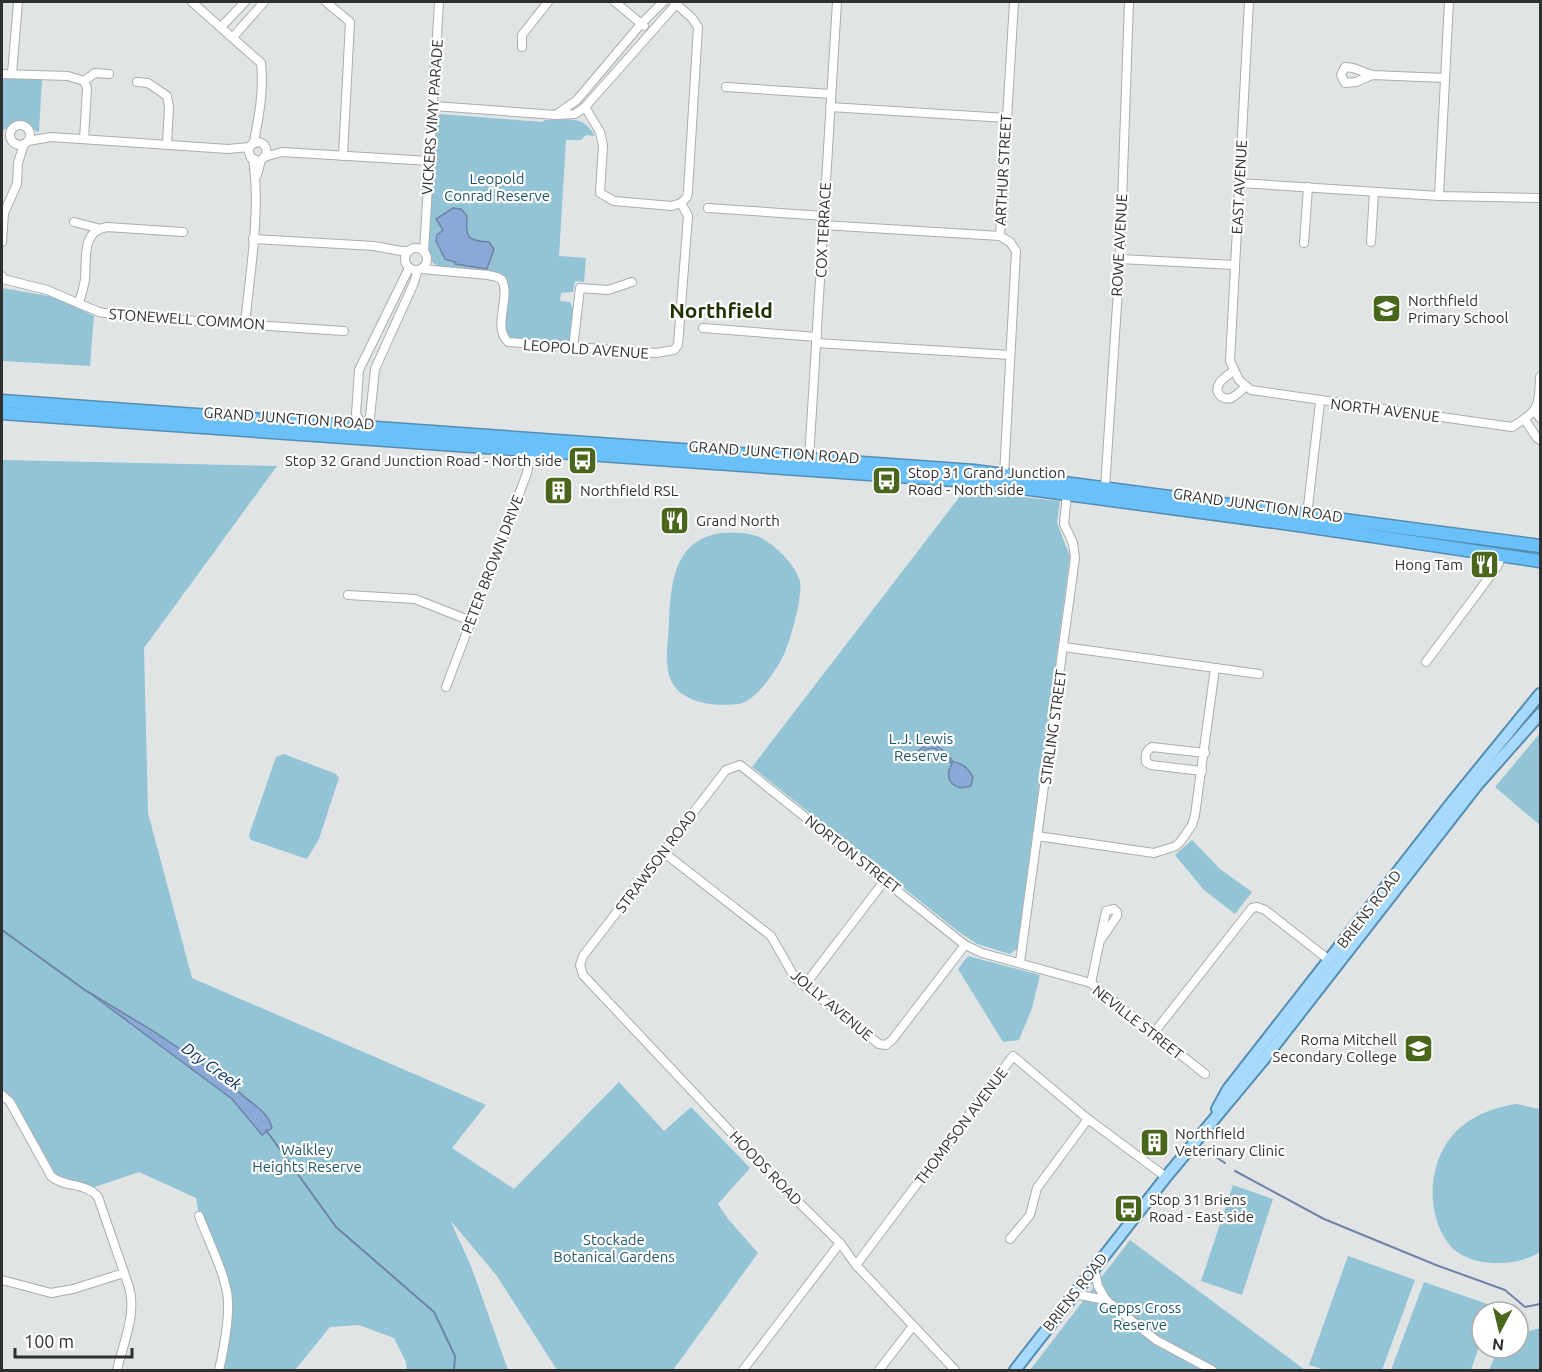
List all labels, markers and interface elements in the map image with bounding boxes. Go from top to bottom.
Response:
street label: VICKERS VIMY PARADE [418,39,446,195]
street label: ARTHUR STREET [992,113,1014,226]
street label: EAST AVENUE [1228,139,1250,235]
park label: Leopold Conrad Reserve [444,170,550,204]
street label: COX TERRACE [812,182,834,278]
street label: ROWE AVENUE [1108,193,1130,297]
place label: Northfield Primary School [1408,292,1509,326]
school or university icon: Northfield Primary School [1371,293,1403,325]
district label: Northfield [669,298,773,322]
street label: STONEWELL COMMON [108,305,266,333]
street label: LEOPOLD AVENUE [523,336,649,362]
street label: NORTH AVENUE [1329,395,1441,425]
street label: GRAND JUNCTION ROAD [203,404,375,432]
street label: GRAND JUNCTION ROAD [688,438,860,466]
bus stop icon: Stop 32 Grand Junction Road - North side [567,444,599,476]
place label: Stop 32 Grand Junction Road - North side [285,452,562,469]
place label: Stop 31 Grand Junction Road - North side [908,464,1066,498]
bus stop icon: Stop 31 Grand Junction Road - North side [871,465,903,497]
building icon: Northfield RSL [543,474,575,506]
place label: Northfield RSL [580,482,679,499]
street label: GRAND JUNCTION ROAD [1172,485,1344,525]
street label: PETER BROWN DRIVE [458,492,526,636]
restaurant icon: Grand North [659,504,691,536]
place label: Grand North [696,512,780,529]
restaurant icon: Hong Tam [1468,548,1500,580]
place label: Hong Tam [1395,556,1463,573]
street label: STIRLING STREET [1037,668,1070,785]
park label: L.J. Lewis Reserve [889,730,953,764]
street label: STRAWSON ROAD [612,806,700,916]
street label: NORTON STREET [802,812,905,897]
street label: BRIENS ROAD [1333,867,1405,951]
street label: JOLLY AVENUE [788,966,876,1044]
street label: NEVILLE STREET [1089,981,1187,1063]
place label: Roma Mitchell Secondary College [1272,1031,1397,1065]
school or university icon: Roma Mitchell Secondary College [1402,1032,1434,1064]
water label: Dry Creek [179,1038,246,1094]
street label: THOMPSON AVENUE [911,1064,1011,1188]
place label: Northfield Veterinary Clinic [1175,1125,1285,1159]
building icon: Northfield Veterinary Clinic [1138,1126,1170,1158]
street label: HOODS ROAD [726,1127,806,1209]
park label: Walkley Heights Reserve [252,1141,362,1175]
place label: Stop 31 Briens Road - East side [1149,1191,1254,1225]
bus stop icon: Stop 31 Briens Road - East side [1112,1192,1144,1224]
park label: Stockade Botanical Gardens [553,1231,675,1265]
street label: BRIENS ROAD [1039,1250,1111,1334]
park label: Gepps Cross Reserve [1099,1299,1181,1333]
north arrow [1470,1300,1530,1360]
scale bar [15,1321,132,1359]
text: 100 m [24,1331,74,1351]
text: N [1491,1335,1505,1355]

